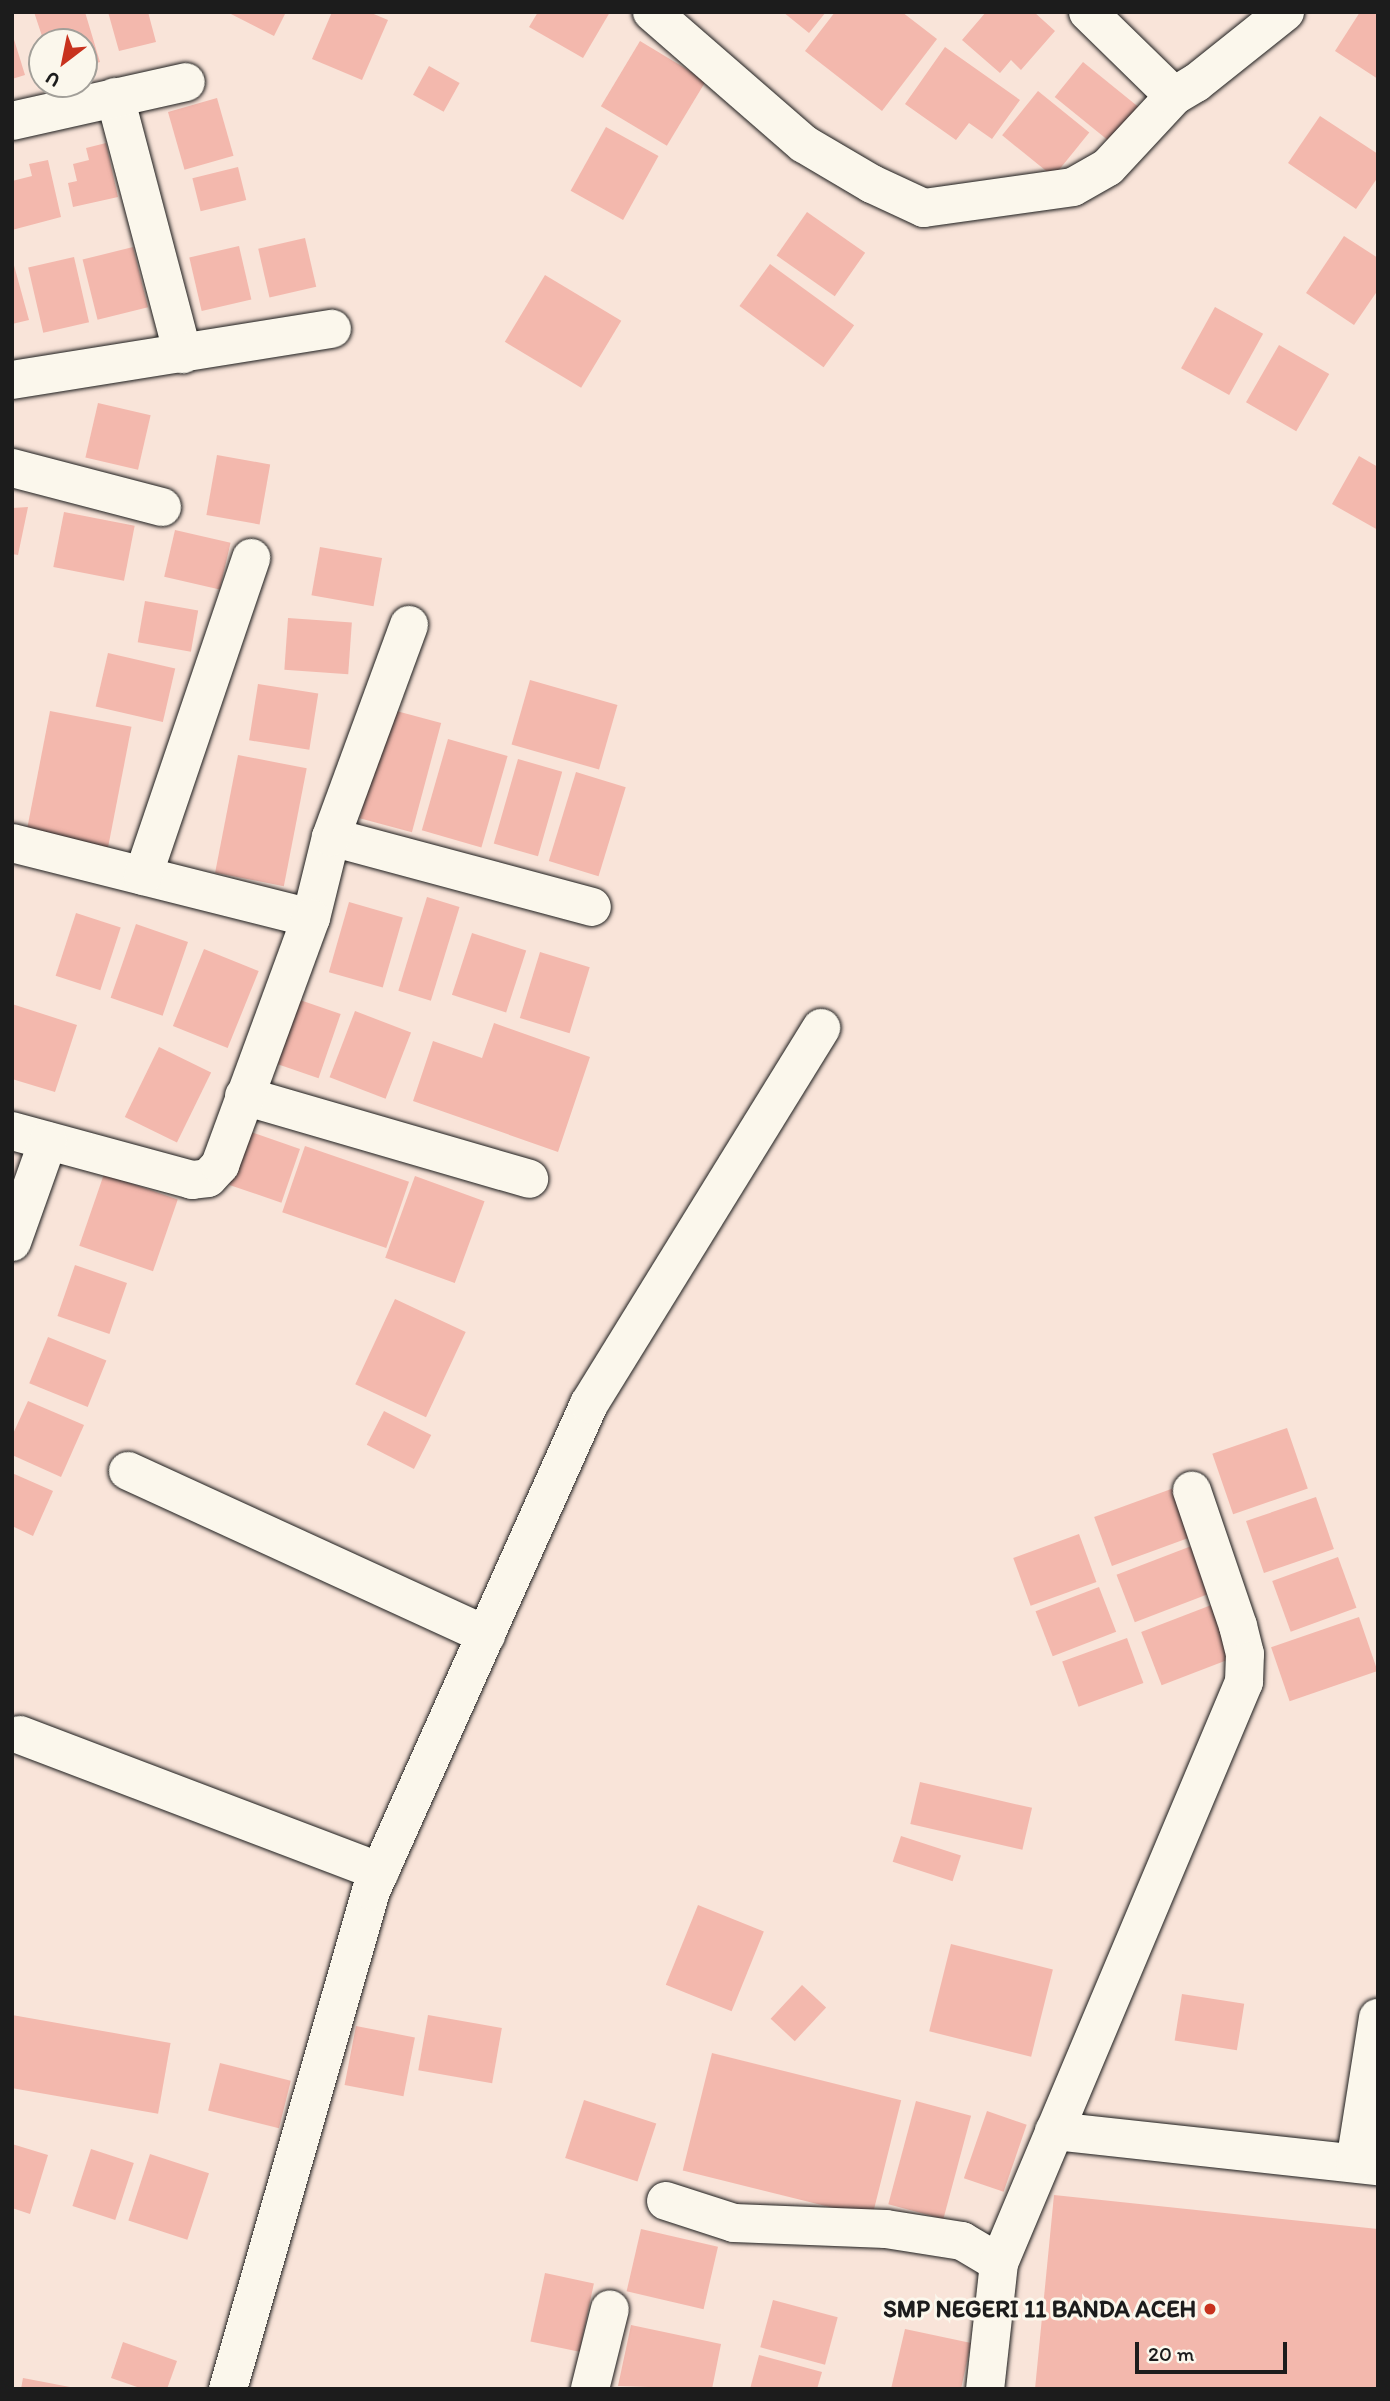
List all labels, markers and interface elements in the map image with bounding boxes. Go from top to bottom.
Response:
north arrow [28,28,98,98]
text: U [41,66,64,93]
place label: SMP NEGERI 11 BANDA ACEH [883,2295,1196,2323]
marker: SMP NEGERI 11 BANDA ACEH [1202,2301,1218,2317]
scale bar [1138,2328,1290,2372]
text: 20 m [1148,2341,1194,2366]

